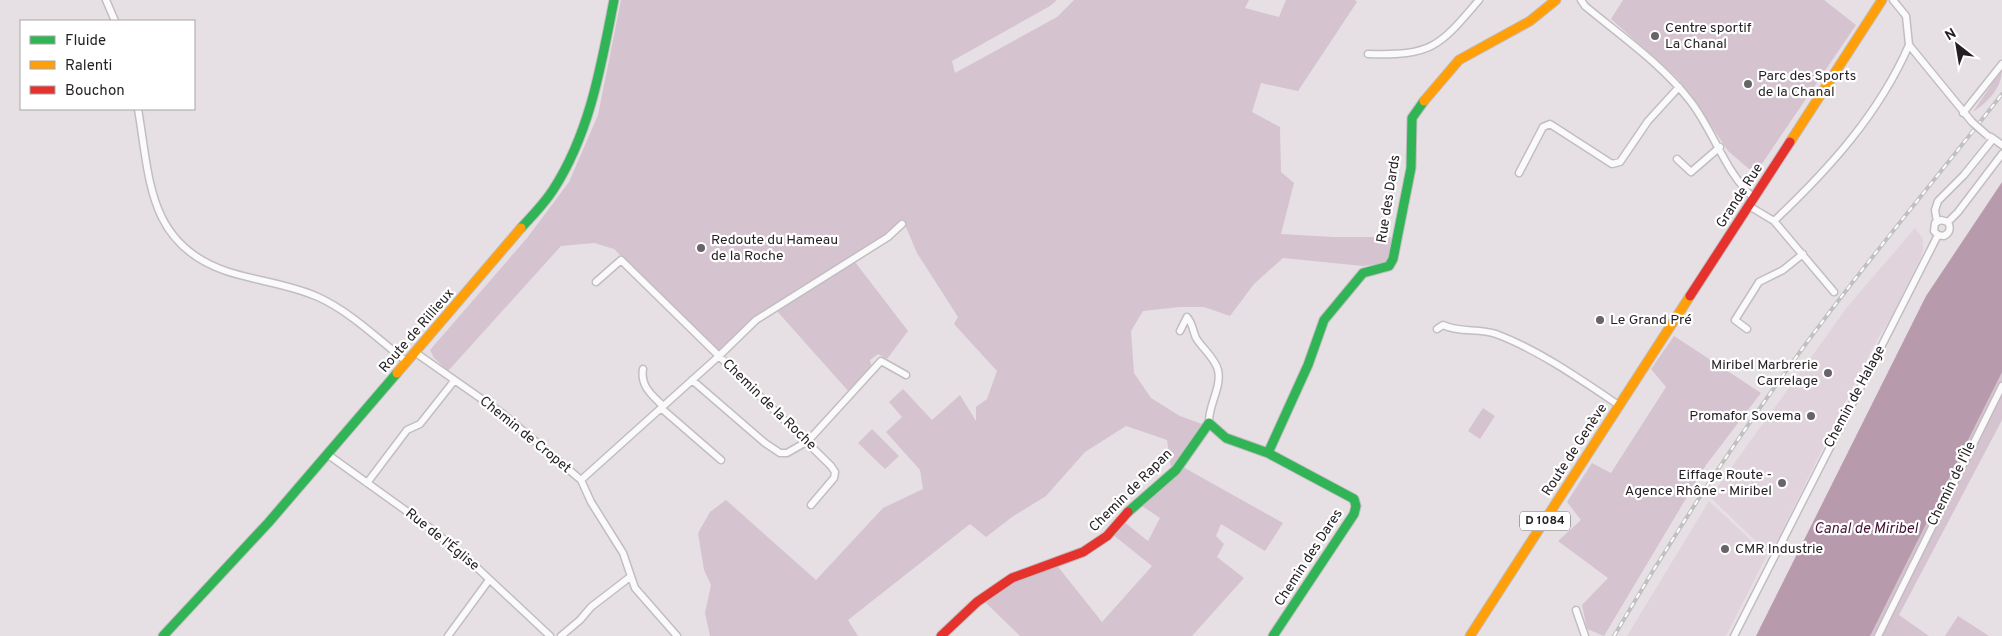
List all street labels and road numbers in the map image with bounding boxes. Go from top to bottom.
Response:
street label: Rue des Dards [1374,154,1404,244]
street label: Grande Rue [1713,161,1767,231]
street label: Route de Rillieux [376,285,458,377]
street label: Chemin de Halage [1821,343,1889,451]
street label: Chemin de la Roche [718,356,820,454]
street label: Chemin de Cropet [476,393,574,477]
street label: Route de Genève [1539,401,1611,499]
street label: Chemin de l'Île [1923,439,1980,529]
street label: Chemin de Rapan [1086,446,1176,536]
street label: Rue de l'Église [402,504,483,575]
street label: Chemin des Dares [1271,506,1347,610]
road number: D 1084 [1520,512,1570,530]

